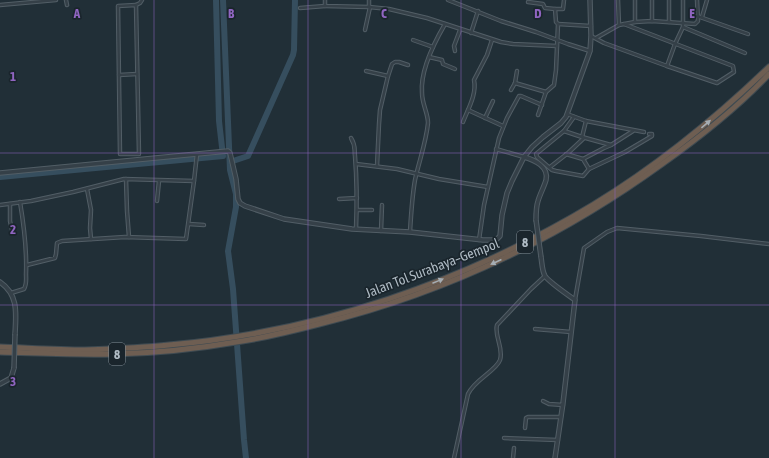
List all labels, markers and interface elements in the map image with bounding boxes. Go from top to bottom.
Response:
text: A [73,6,81,21]
text: B [228,6,235,21]
text: C [381,6,387,21]
text: D [534,6,542,21]
text: E [689,6,695,21]
text: 1 [10,69,16,84]
one-way arrow [701,120,711,128]
text: 2 [10,222,16,237]
road number: 8 [517,231,533,253]
street label: Jalan Tol Surabaya–Gempol [363,235,501,301]
one-way arrow [490,259,502,265]
one-way arrow [432,278,443,284]
road number: 8 [109,343,125,365]
text: 3 [10,374,16,389]

